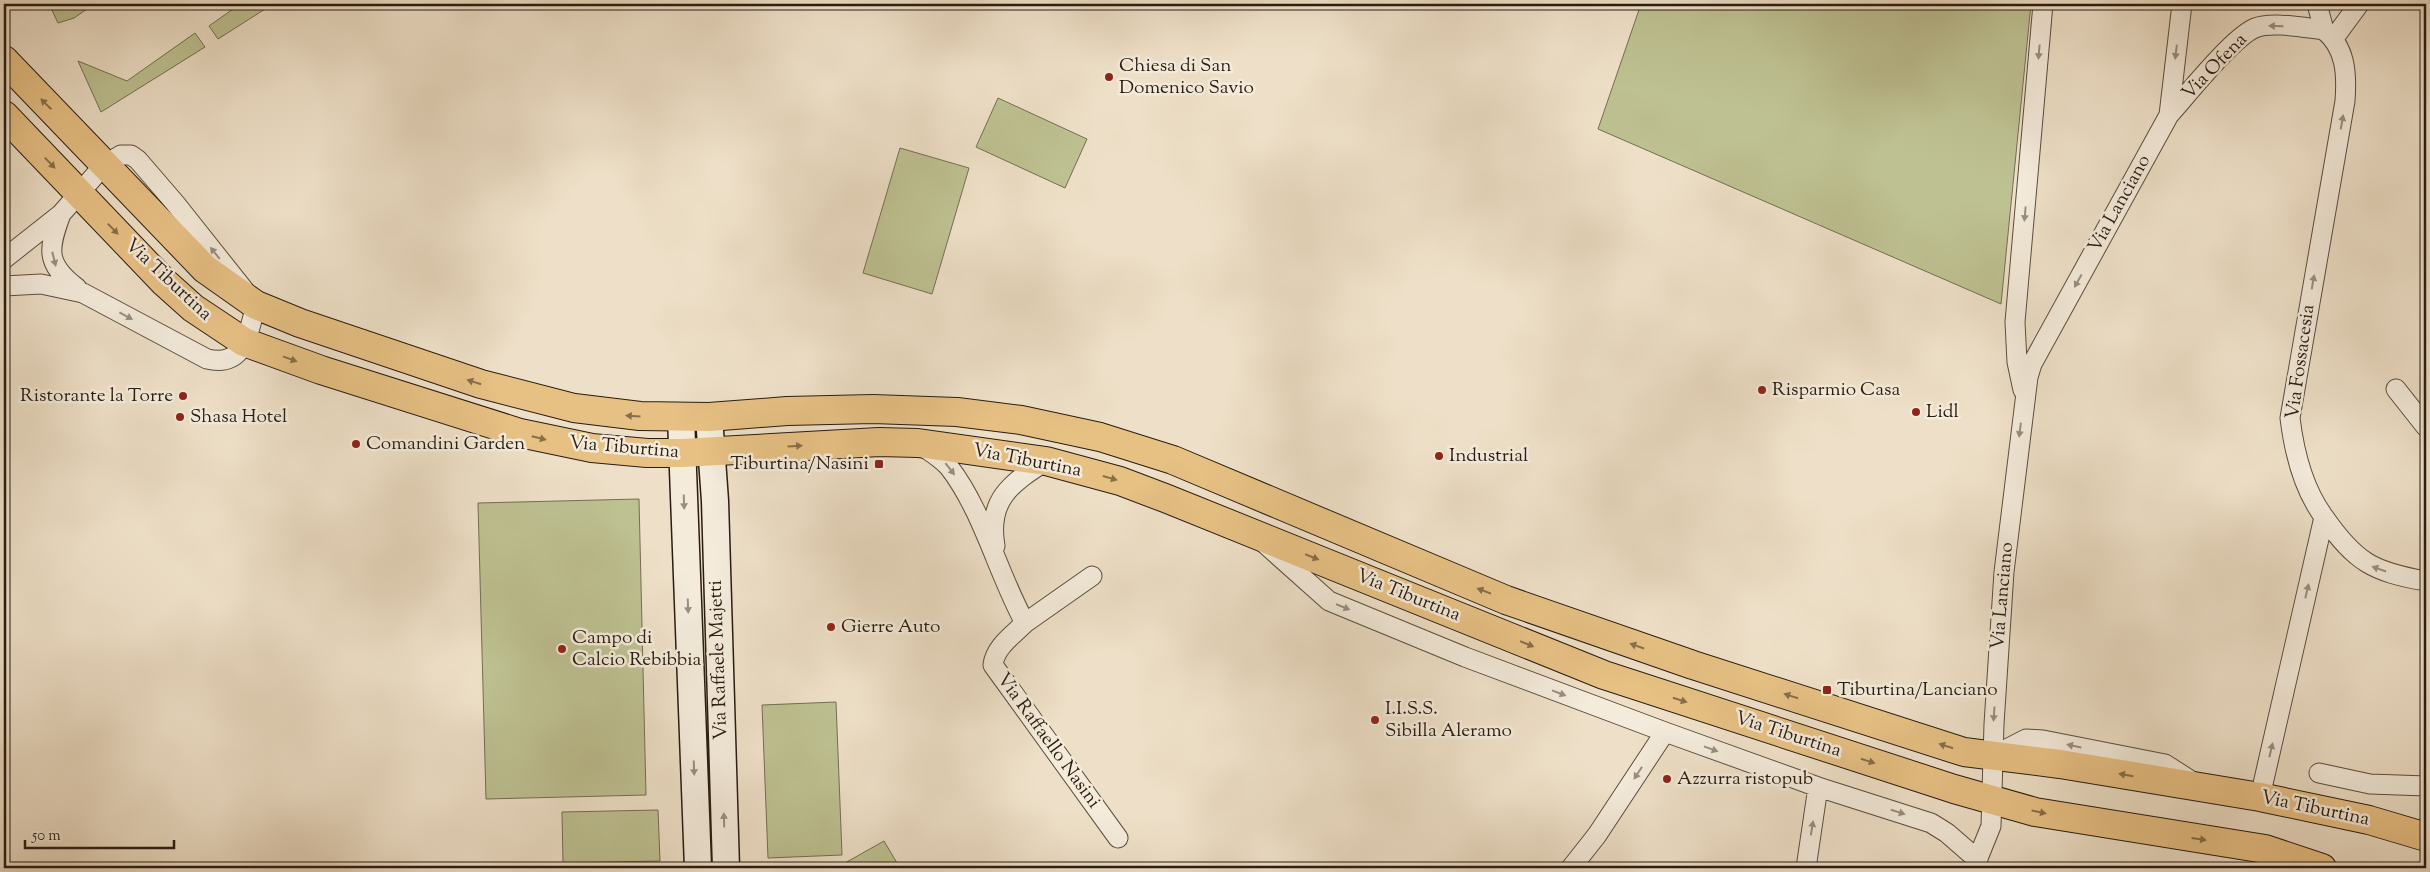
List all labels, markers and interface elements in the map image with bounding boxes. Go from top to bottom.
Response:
one-way arrow [2268,22,2284,30]
street label: Via Ofena [2176,27,2254,106]
one-way arrow [2171,44,2179,60]
one-way arrow [2035,45,2043,61]
place label: Chiesa di San Domenico Savio [1119,53,1254,102]
marker: Chiesa di San Domenico Savio [1103,71,1115,83]
one-way arrow [40,98,52,110]
one-way arrow [2338,114,2346,130]
street label: Via Lanciano [2082,150,2158,258]
one-way arrow [44,156,56,168]
one-way arrow [2021,207,2029,223]
one-way arrow [107,223,119,235]
street label: Via Tiburtina [118,232,218,328]
one-way arrow [210,247,221,260]
one-way arrow [50,251,58,266]
one-way arrow [2074,273,2082,288]
one-way arrow [2309,274,2317,290]
street label: Via Fossacesia [2280,303,2322,421]
one-way arrow [119,312,133,320]
one-way arrow [283,355,298,363]
one-way arrow [467,377,482,385]
place label: Risparmio Casa [1772,377,1900,404]
place label: Ristorante la Torre [20,383,173,410]
marker: Risparmio Casa [1756,384,1768,396]
marker: Ristorante la Torre [177,390,189,402]
place label: Lidl [1926,399,1959,426]
place label: Shasa Hotel [190,404,287,431]
marker: Lidl [1910,406,1922,418]
marker: Shasa Hotel [174,411,186,423]
one-way arrow [624,411,640,419]
one-way arrow [2016,422,2024,438]
street label: Via Tiburtina [568,430,680,466]
place label: Comandini Garden [366,431,525,458]
one-way arrow [532,434,547,442]
street label: Via Tiburtina [970,437,1084,485]
marker: Comandini Garden [350,438,362,450]
one-way arrow [788,442,804,450]
place label: Industrial [1449,443,1528,470]
marker: Industrial [1433,450,1445,462]
place label: Tiburtina/Nasini [730,451,869,478]
marker: Tiburtina/Nasini [873,458,885,470]
one-way arrow [944,462,955,475]
one-way arrow [1102,475,1117,483]
one-way arrow [680,494,688,510]
street label: Via Lanciano [1985,541,2021,651]
one-way arrow [1305,553,1320,561]
street label: Via Tiburtina [1352,563,1464,629]
one-way arrow [2371,565,2386,573]
street label: Via Raffaele Majetti [703,580,735,740]
one-way arrow [2303,584,2311,599]
one-way arrow [1476,587,1491,595]
one-way arrow [684,598,692,614]
one-way arrow [1336,603,1350,611]
place label: Gierre Auto [841,614,940,641]
marker: Gierre Auto [825,621,837,633]
place label: Campo di Calcio Rebibbia [572,625,702,674]
one-way arrow [1520,641,1535,648]
one-way arrow [1629,641,1644,649]
marker: Campo di Calcio Rebibbia [556,643,568,655]
street label: Via Raffaello Nasini [990,668,1106,814]
place label: Tiburtina/Lanciano [1837,677,1998,704]
marker: Tiburtina/Lanciano [1821,684,1833,696]
one-way arrow [1552,689,1566,697]
one-way arrow [1784,692,1799,700]
place label: I.I.S.S. Sibilla Aleramo [1385,696,1512,745]
one-way arrow [1673,696,1688,704]
street label: Via Tiburtina [1731,705,1845,765]
one-way arrow [1990,706,1998,722]
marker: I.I.S.S. Sibilla Aleramo [1369,714,1381,726]
one-way arrow [1938,742,1953,750]
one-way arrow [2065,742,2081,750]
one-way arrow [2267,742,2275,757]
one-way arrow [1703,746,1718,753]
one-way arrow [1860,758,1875,765]
one-way arrow [691,760,699,776]
one-way arrow [1633,766,1643,780]
place label: Azzurra ristopub [1677,766,1813,793]
one-way arrow [2118,771,2134,779]
marker: Azzurra ristopub [1661,773,1673,785]
street label: Via Tiburtina [2258,784,2372,834]
one-way arrow [1890,808,1905,816]
one-way arrow [2032,808,2047,816]
one-way arrow [720,811,728,827]
scale bar [25,817,174,849]
one-way arrow [1809,819,1817,835]
text: 50 m [31,826,61,847]
one-way arrow [2192,835,2208,843]

